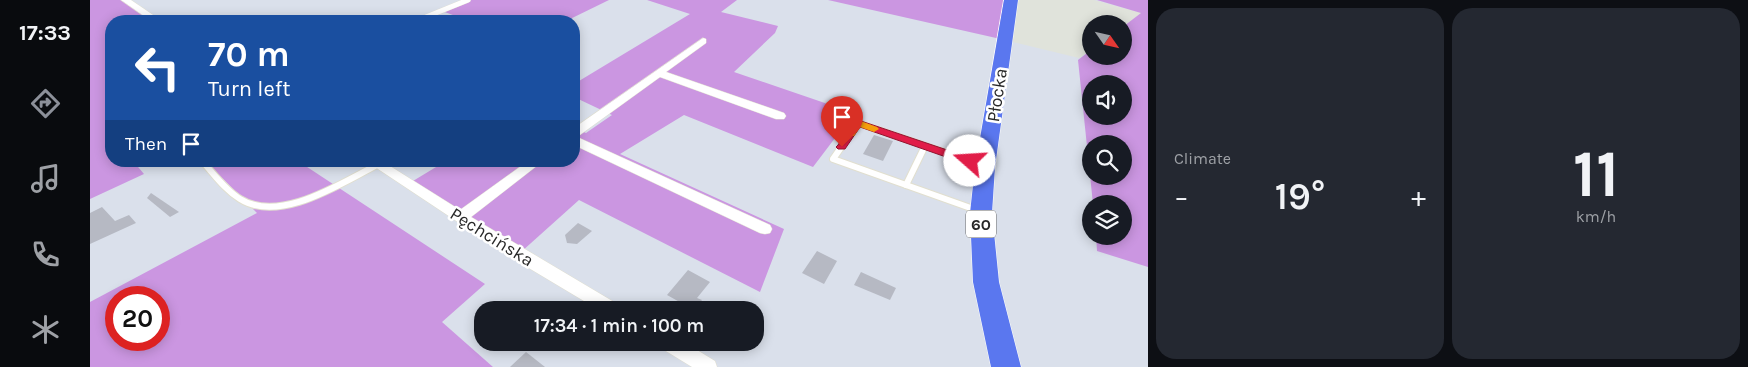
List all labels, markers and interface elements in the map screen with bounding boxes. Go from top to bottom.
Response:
north arrow [1082,15,1132,65]
map controls [1082,15,1132,245]
text: 17:33 [19,20,71,46]
text: 70 m [208,34,290,75]
icon: left [125,35,190,100]
street label: Płocka [982,67,1012,123]
button: sound [1082,75,1132,125]
text: Turn left [208,76,291,102]
icon: directions [28,86,63,121]
pin [821,96,863,147]
icon: arrive [828,103,856,131]
icon: arrive [177,130,205,158]
text: Then [125,133,167,155]
position arrow [943,134,995,186]
button: search [1082,135,1132,185]
text: 11 [1573,136,1619,212]
text: Climate [1174,149,1231,168]
icon: music [28,161,63,196]
text: 19° [1275,174,1325,219]
text: − [1174,180,1189,213]
text: + [1411,180,1426,213]
button: layers [1082,195,1132,245]
street label: Pęchcińska [446,203,538,271]
text: km/h [1576,207,1616,226]
road number: 60 [966,210,996,238]
icon: phone [28,237,63,272]
speed limit sign: 20 [105,286,170,351]
icon: climate [28,312,63,347]
text: 17:34 · 1 min · 100 m [534,315,704,337]

